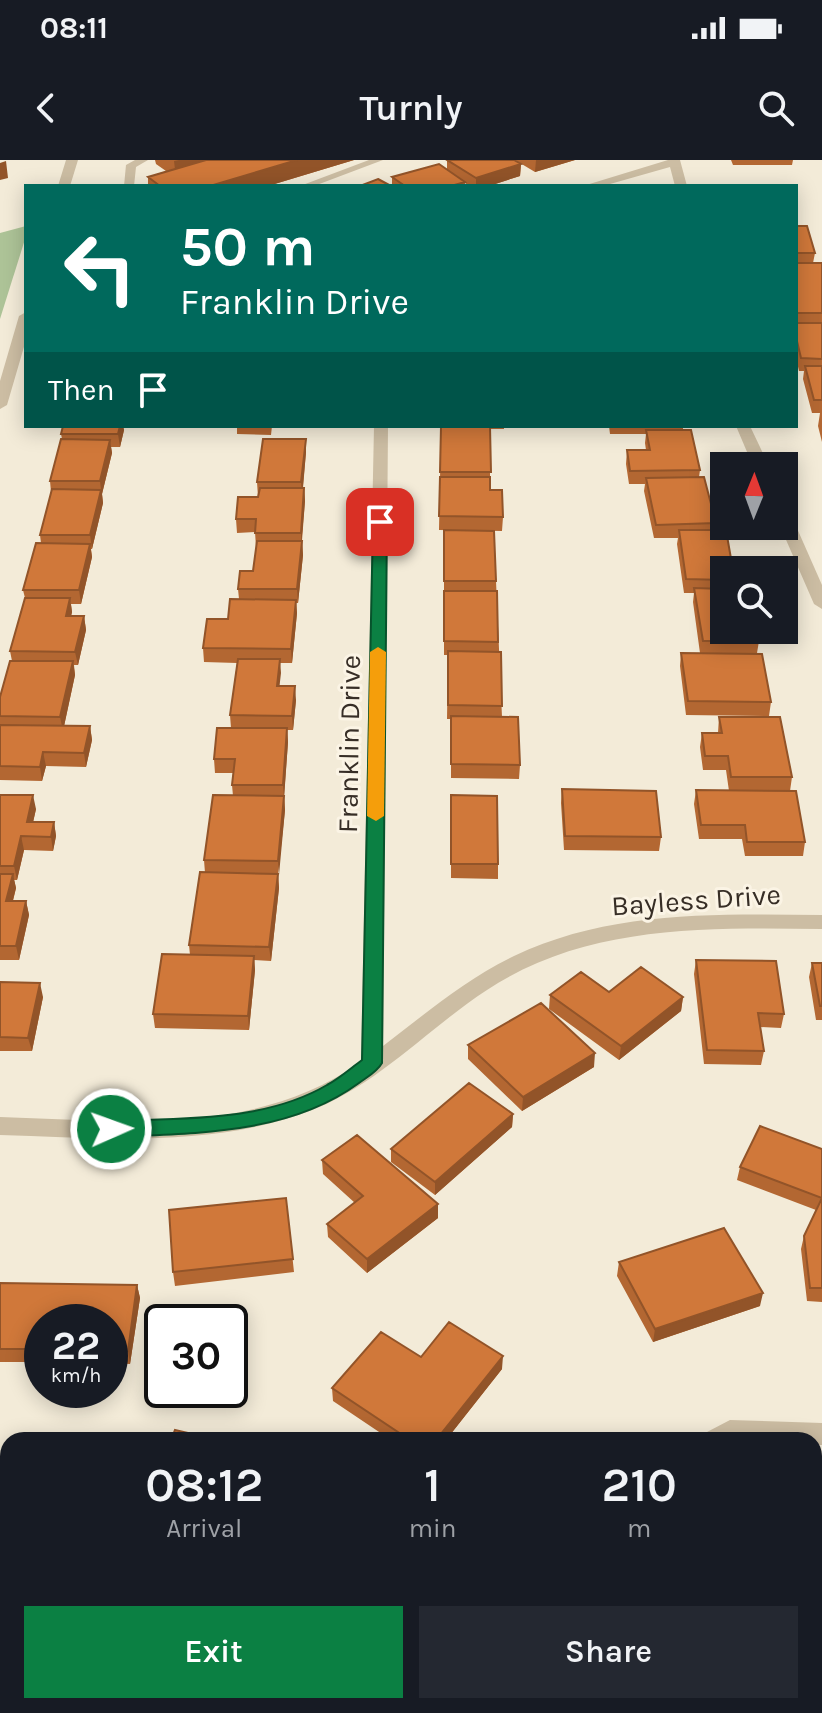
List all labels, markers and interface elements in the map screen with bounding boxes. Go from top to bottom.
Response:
text: 08:11 [40,10,108,46]
icon: back [24,86,68,130]
icon: search [754,86,798,130]
text: Turnly [360,87,462,129]
text: 50 m [180,214,315,279]
icon: left [48,216,152,320]
text: Franklin Drive [180,281,409,323]
icon: arrive [131,368,175,412]
text: Then [48,372,115,408]
north arrow [710,452,798,540]
map controls [710,452,798,644]
pin [346,488,414,556]
icon: arrive [358,500,402,544]
button: search [710,556,798,644]
street label: Franklin Drive [331,655,367,833]
street label: Bayless Drive [610,878,782,922]
position arrow [69,1087,153,1171]
speed limit sign: 30 [144,1304,248,1408]
text: 22 [52,1322,100,1369]
text: km/h [51,1364,101,1387]
text: 08:12 [145,1457,264,1513]
text: 1 [424,1457,441,1513]
text: 210 [602,1457,677,1513]
text: Arrival [166,1513,242,1544]
text: min [409,1513,456,1544]
text: m [627,1513,651,1544]
button: Exit [24,1606,403,1698]
button: Share [419,1606,798,1698]

